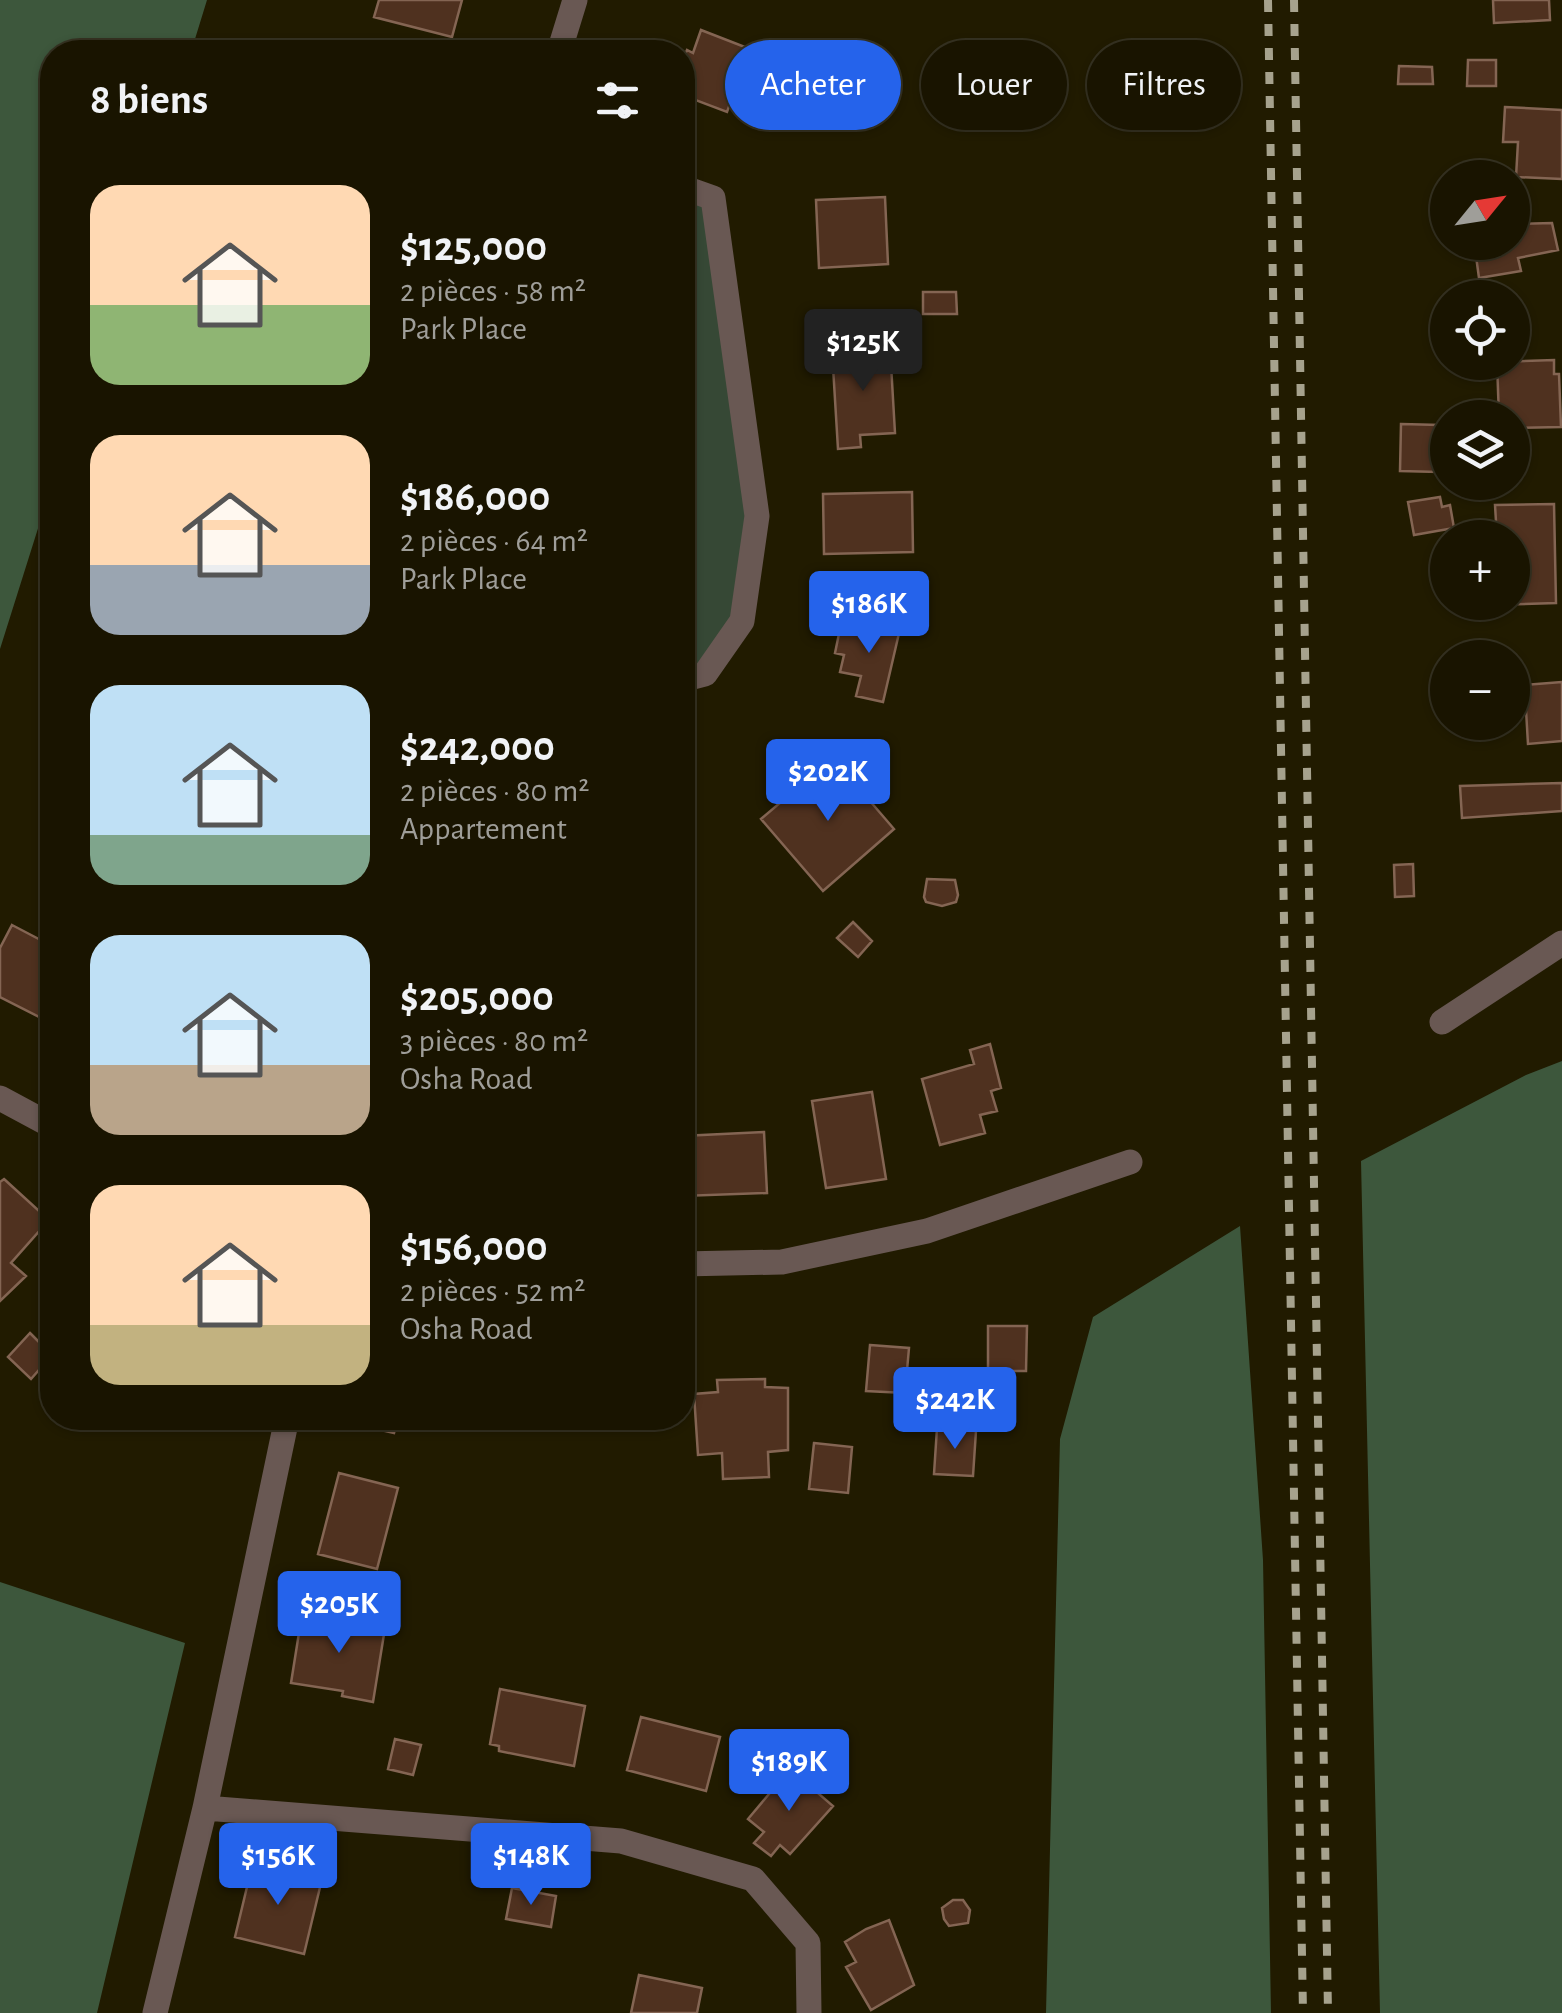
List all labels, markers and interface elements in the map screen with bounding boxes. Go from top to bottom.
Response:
chip: Acheter [725,40,901,130]
chip: Louer [921,40,1067,130]
chip: Filtres [1087,40,1241,130]
icon: filters [590,73,645,128]
text: 8 biens [90,79,208,121]
north arrow [1430,160,1530,260]
map controls [1430,160,1530,740]
icon: home [170,225,290,345]
text: $125,000 [400,226,547,268]
text: 2 pièces · 58 m² [400,275,586,307]
button: locate [1430,280,1530,380]
pin: $125K [793,309,933,394]
text: Park Place [400,313,527,345]
text: $125K [826,325,900,357]
button: layers [1430,400,1530,500]
icon: home [170,475,290,595]
text: $186,000 [400,476,550,518]
button: + [1430,520,1530,620]
text: 2 pièces · 64 m² [400,525,588,557]
text: Park Place [400,563,527,595]
pin: $186K [799,571,939,656]
text: $186K [831,587,907,619]
button: − [1430,640,1530,740]
icon: home [170,725,290,845]
text: $242,000 [400,726,555,768]
pin: $202K [758,739,898,824]
text: $202K [788,755,868,787]
text: 2 pièces · 80 m² [400,775,590,807]
text: Appartement [400,813,567,845]
icon: home [170,975,290,1095]
text: $205,000 [400,976,554,1018]
text: 3 pièces · 80 m² [400,1025,588,1057]
text: Osha Road [400,1063,533,1095]
icon: home [170,1225,290,1345]
text: $156,000 [400,1226,548,1268]
text: 2 pièces · 52 m² [400,1275,585,1307]
text: Osha Road [400,1313,533,1345]
pin: $242K [885,1367,1025,1452]
text: $242K [915,1383,995,1415]
pin: $205K [269,1571,409,1656]
text: $205K [300,1587,378,1619]
pin: $189K [719,1729,859,1814]
text: $189K [751,1745,827,1777]
pin: $156K [208,1823,348,1908]
pin: $148K [461,1823,601,1908]
text: $156K [241,1839,315,1871]
text: $148K [493,1839,569,1871]

